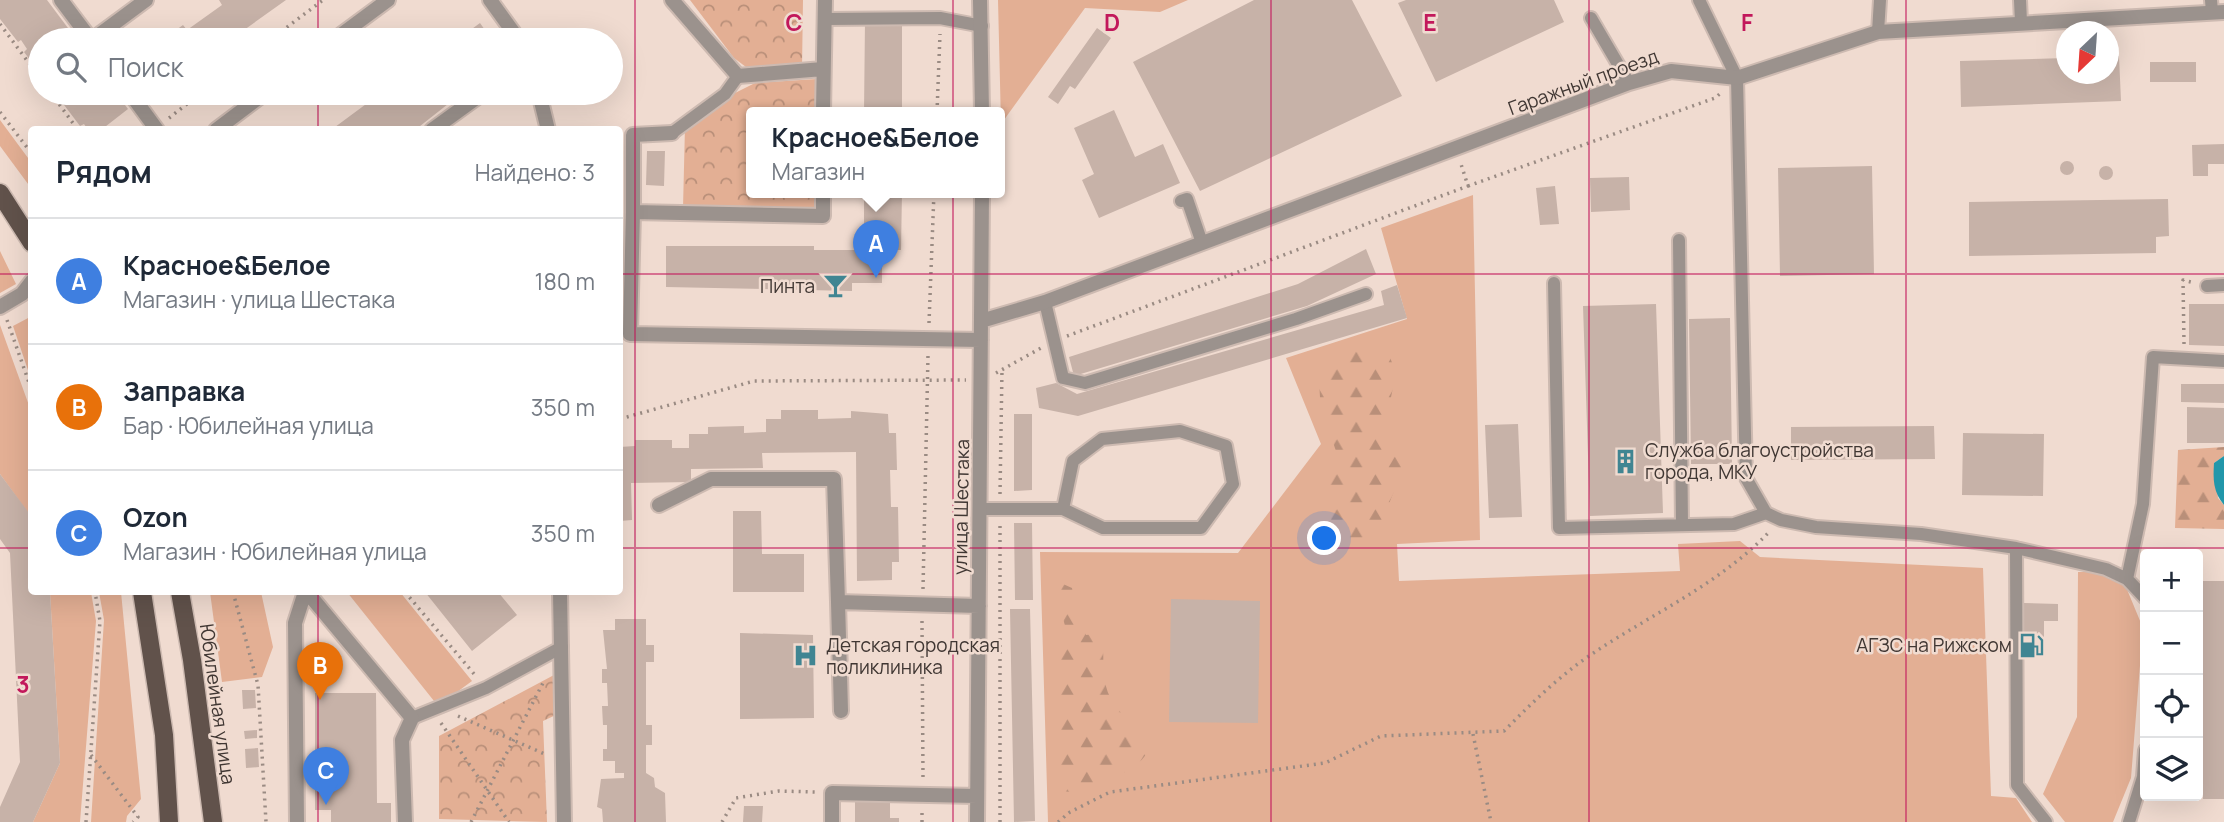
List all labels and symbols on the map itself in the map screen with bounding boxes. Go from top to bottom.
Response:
text: C [786,6,803,38]
text: D [1104,6,1120,38]
text: E [1423,6,1437,38]
text: F [1741,6,1753,38]
north arrow [2056,21,2119,84]
street label: Гаражный проезд [1504,43,1662,121]
pin: A [853,220,899,278]
bar icon: Пинта [821,272,849,300]
place label: Пинта [760,273,815,299]
place label: Служба благоустройства города, МКУ [1645,437,1874,485]
street label: улица Шестака [947,439,975,575]
building icon: Служба благоустройства города, МКУ [1611,447,1639,475]
your location [1307,521,1341,555]
street label: Юбилейная улица [194,622,242,786]
fuel station icon: АГЗС на Рижском [2018,631,2046,659]
place label: Детская городская поликлиника [826,632,1000,680]
place label: АГЗС на Рижском [1856,632,2012,658]
pin: B [297,642,343,700]
hospital icon: Детская городская поликлиника [792,642,820,670]
text: 3 [16,668,30,700]
pin: C [303,747,349,805]

